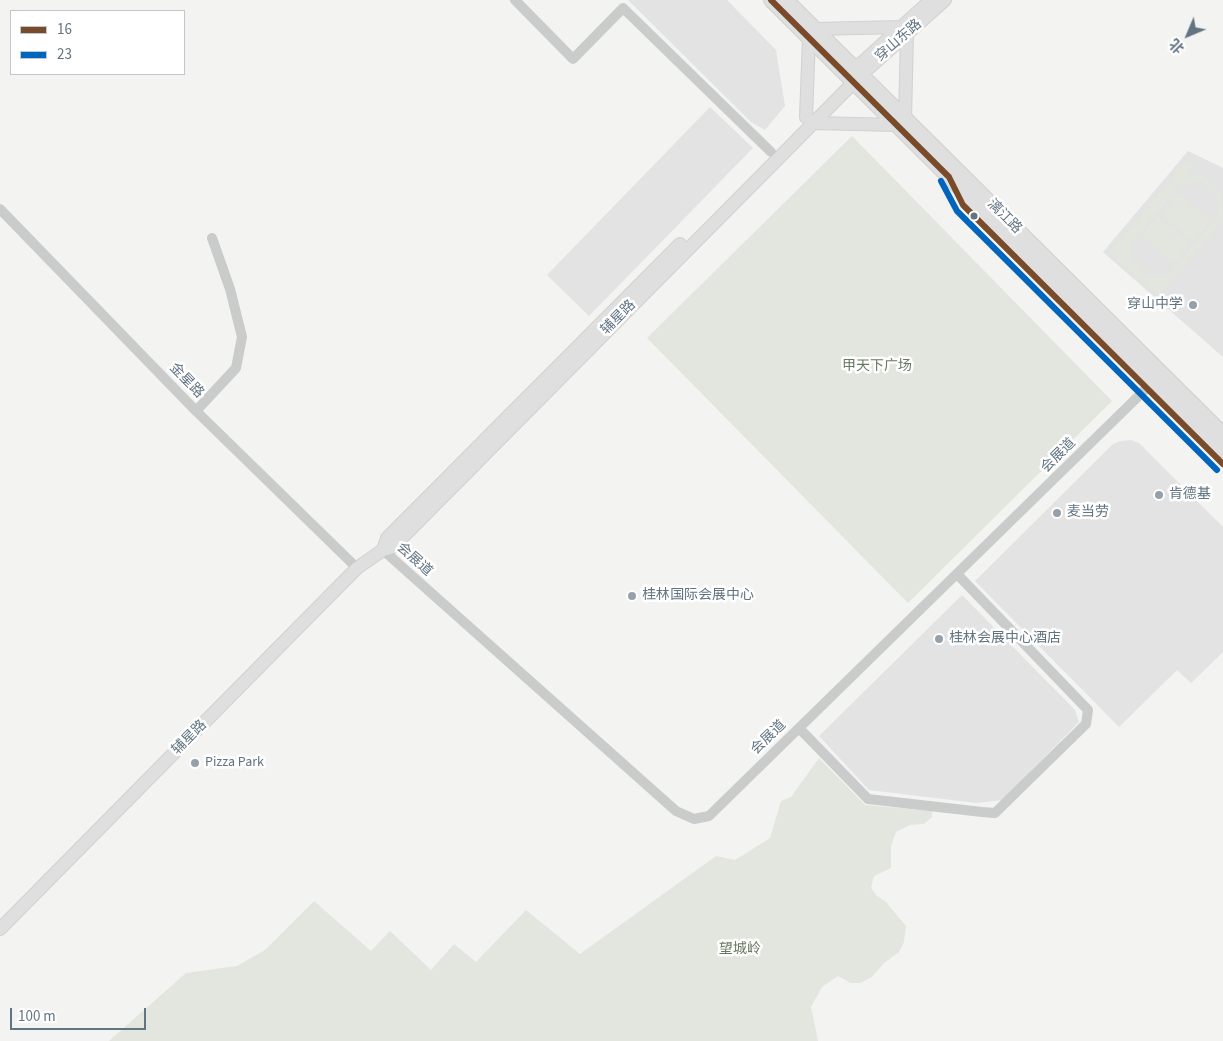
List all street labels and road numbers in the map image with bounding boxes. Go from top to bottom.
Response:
street label: 穿山东路 [872,16,926,66]
street label: 漓江路 [983,196,1025,238]
street label: 辅星路 [598,297,640,339]
street label: 金星路 [165,360,207,402]
street label: 会展道 [1038,435,1080,477]
street label: 会展道 [393,540,435,580]
street label: 辅星路 [169,717,211,759]
street label: 会展道 [748,717,790,759]

